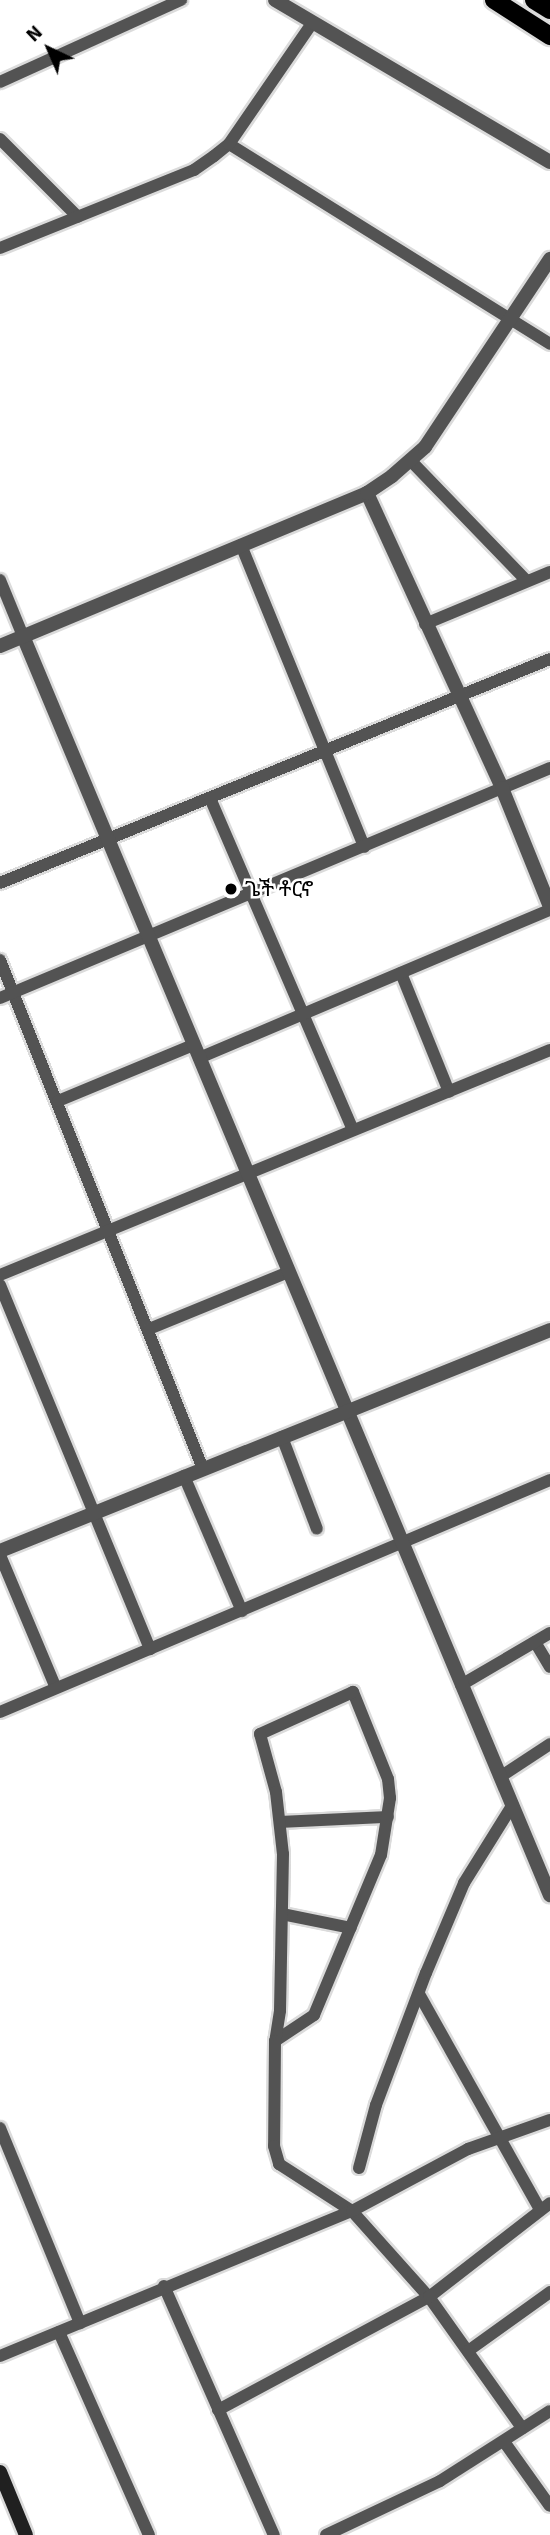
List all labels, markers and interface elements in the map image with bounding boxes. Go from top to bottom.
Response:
north arrow [14,14,84,84]
text: N [21,21,48,47]
place label: ጌች ቶርኖ [245,876,313,902]
marker: ጌች ቶርኖ [223,881,239,897]

